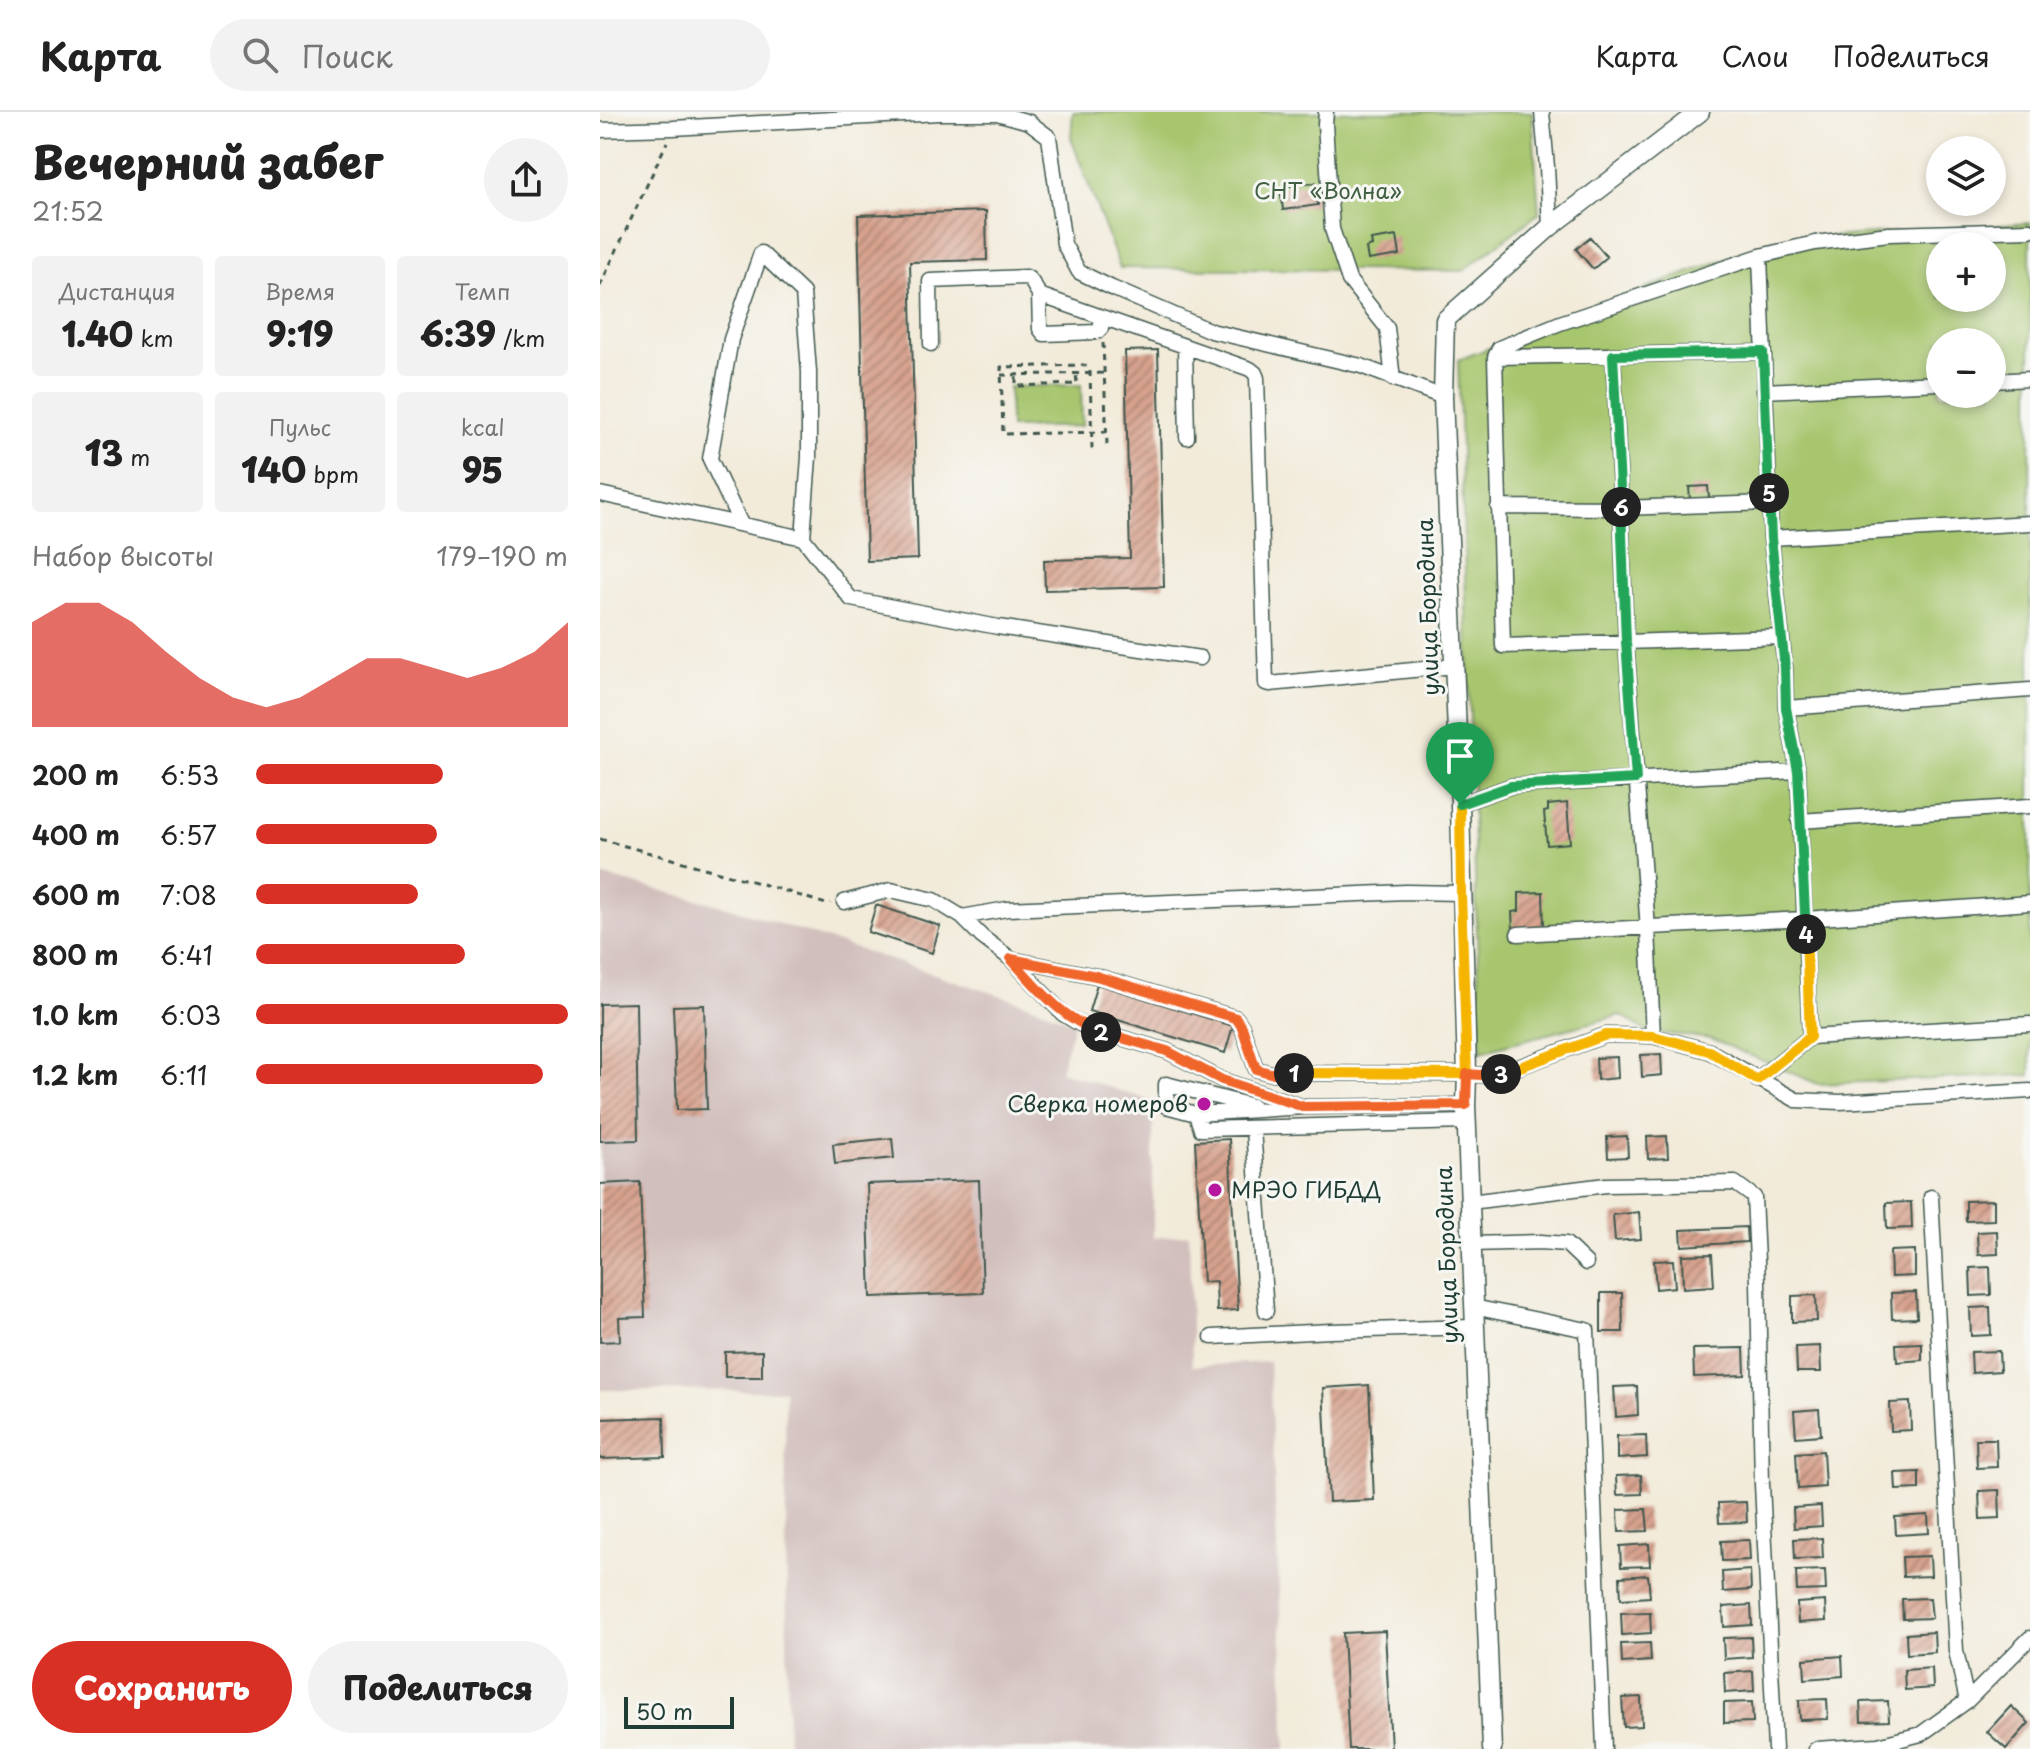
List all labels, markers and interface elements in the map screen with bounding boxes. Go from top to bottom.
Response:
search box [210,19,770,91]
text: Карта [40,27,162,84]
icon: search [238,33,282,77]
text: Поиск [302,33,393,78]
text: Карта [1595,34,1678,77]
text: Слои [1722,34,1789,77]
text: Поделиться [1833,34,1990,77]
text: Вечерний забег [32,128,383,194]
map controls [1926,136,2006,408]
button: layers [1926,136,2006,216]
button: share [484,138,568,222]
park label: СНТ «Волна» [1254,173,1402,206]
text: 21:52 [32,191,104,230]
button: + [1926,232,2006,312]
text: Дистанция [59,274,176,307]
text: Время [265,274,335,307]
text: Темп [455,274,510,307]
text: 1.40 [61,307,133,359]
text: 9:19 [266,307,334,359]
text: 6:39 [420,307,496,359]
text: km [133,321,174,354]
text: /km [496,321,545,354]
button: − [1926,328,2006,408]
text: Пульс [269,410,331,443]
text: kcal [461,410,505,443]
text: 13 [84,426,123,478]
text: m [123,440,150,473]
text: 140 [241,443,306,495]
text: 95 [462,443,503,495]
text: bpm [306,457,359,490]
pin: 5 [1749,473,1789,513]
text: 5 [1762,476,1776,509]
pin: 6 [1601,487,1641,527]
text: 6 [1613,490,1629,523]
street label: улица Бородина [1407,517,1446,696]
text: Набор высоты [32,536,214,575]
text: 179–190 m [436,536,568,575]
pin [1426,722,1494,804]
icon: arrive [1438,734,1482,778]
text: 200 m [32,755,119,794]
text: 6:53 [160,755,219,794]
text: 400 m [32,815,120,854]
text: 6:57 [160,815,217,854]
text: 600 m [32,875,120,914]
text: 7:08 [160,875,217,914]
pin: 4 [1786,914,1826,954]
text: 4 [1799,917,1813,950]
text: 800 m [32,935,119,974]
text: 6:41 [160,935,213,974]
text: 1.0 km [32,995,119,1034]
text: 6:03 [160,995,221,1034]
pin: 2 [1081,1012,1121,1052]
text: 2 [1093,1015,1109,1048]
pin: 1 [1274,1053,1314,1093]
pin: 3 [1481,1054,1521,1094]
text: 1.2 km [32,1055,118,1094]
text: 6:11 [160,1055,207,1094]
text: 1 [1289,1056,1299,1089]
text: 3 [1494,1057,1508,1090]
place label: Сверка номеров [1007,1086,1188,1119]
marker: Сверка номеров [1195,1095,1213,1113]
street label: улица Бородина [1426,1165,1465,1344]
place label: МРЭО ГИБДД [1231,1172,1381,1205]
marker: МРЭО ГИБДД [1206,1181,1224,1199]
button: Сохранить [32,1641,292,1733]
button: Поделиться [308,1641,568,1733]
scale bar [624,1693,734,1729]
text: 50 m [636,1694,693,1727]

